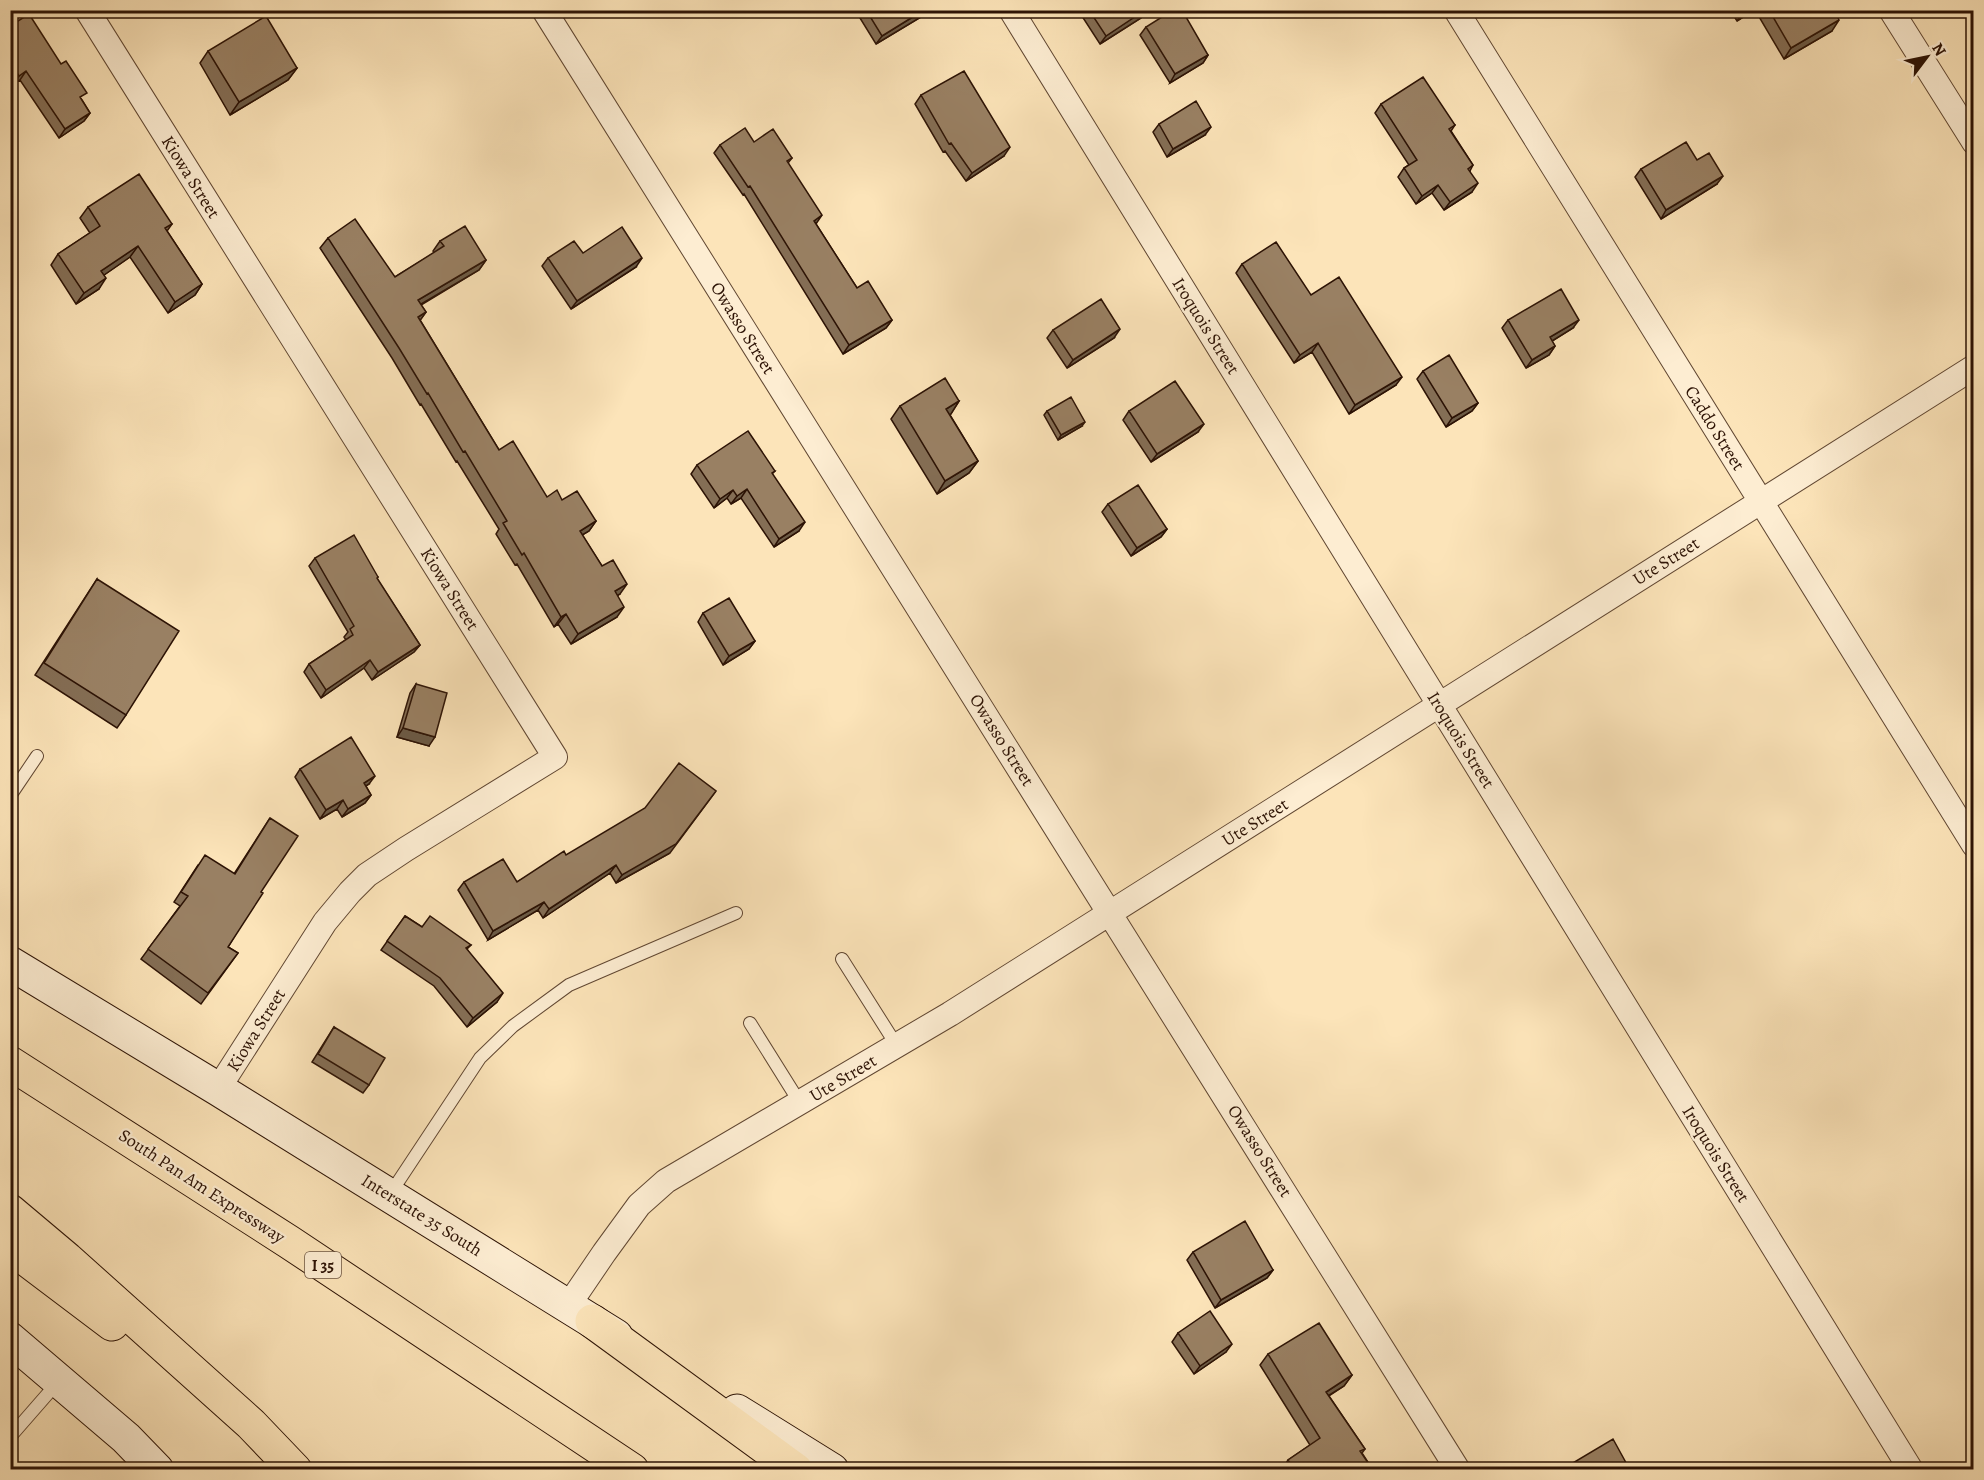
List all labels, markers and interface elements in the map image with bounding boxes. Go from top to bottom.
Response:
north arrow [1897,27,1957,87]
text: N [1926,39,1951,61]
street label: Kiowa Street [156,131,226,223]
street label: Iroquois Street [1167,273,1245,379]
street label: Owasso Street [705,277,781,379]
street label: Caddo Street [1679,381,1751,475]
street label: Ute Street [1628,531,1704,591]
street label: Kiowa Street [415,543,485,635]
street label: Iroquois Street [1422,687,1500,793]
street label: Owasso Street [964,689,1040,791]
street label: Ute Street [1217,792,1293,852]
street label: Kiowa Street [221,984,291,1076]
street label: Ute Street [805,1049,881,1107]
street label: Owasso Street [1222,1100,1298,1202]
street label: Iroquois Street [1677,1101,1755,1207]
street label: South Pan Am Expressway [114,1123,290,1249]
street label: Interstate 35 South [357,1168,487,1262]
road number: I 35 [305,1252,341,1278]

